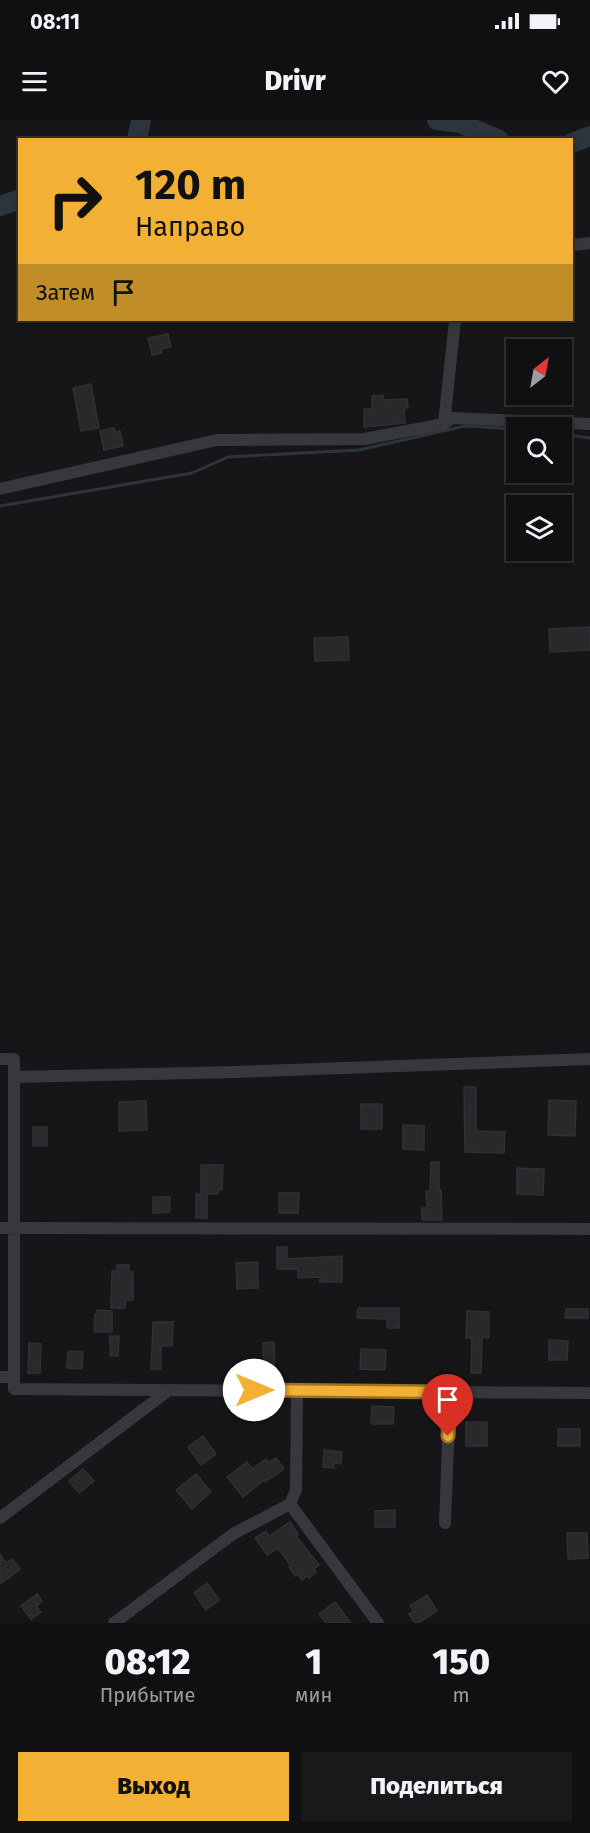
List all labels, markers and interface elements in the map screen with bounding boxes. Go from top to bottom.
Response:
text: 08:11 [30,8,80,35]
icon: menu [18,65,51,98]
text: Drivr [264,65,326,97]
icon: heart [539,65,572,98]
text: 120 m [135,160,246,210]
icon: right [36,162,114,240]
text: Направо [135,211,245,243]
icon: arrive [107,276,140,309]
text: Затем [36,279,95,306]
north arrow [506,339,572,405]
map controls [506,339,572,561]
button: search [506,417,572,483]
button: layers [506,495,572,561]
position arrow [222,1358,286,1422]
pin [422,1374,473,1436]
icon: arrive [431,1383,464,1416]
text: 08:12 [105,1640,191,1684]
text: 1 [305,1640,322,1684]
text: 150 [432,1640,490,1684]
text: Прибытие [100,1683,195,1707]
text: мин [295,1683,332,1707]
text: m [453,1683,470,1707]
button: Выход [18,1752,289,1821]
button: Поделиться [301,1752,572,1821]

